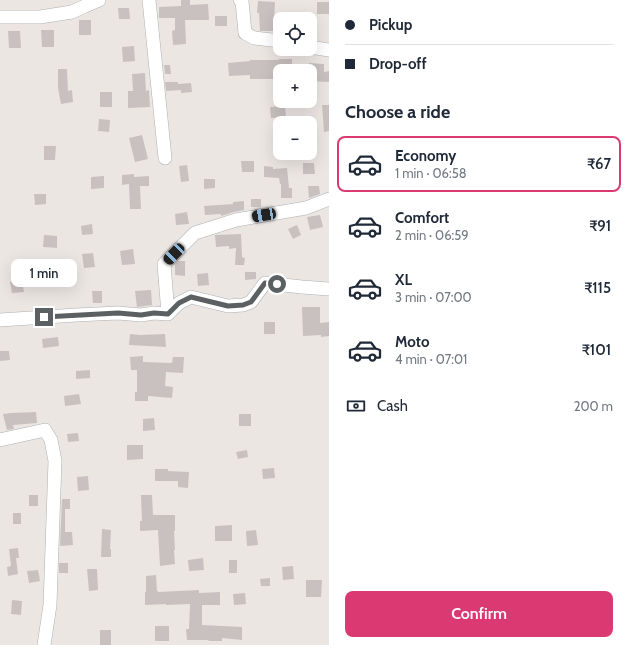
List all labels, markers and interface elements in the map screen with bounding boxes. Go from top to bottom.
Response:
map controls [273,12,317,160]
button: locate [273,12,317,56]
text: Pickup [369,16,412,34]
text: Drop-off [369,55,427,73]
button: + [273,64,317,108]
text: Choose a ride [345,101,450,123]
button: − [273,116,317,160]
icon: car [347,146,383,182]
text: Economy [395,147,456,165]
text: ₹67 [587,155,611,173]
text: 1 min · 06:58 [395,165,467,181]
car [251,207,277,223]
icon: car [347,208,383,244]
text: Comfort [395,209,449,227]
text: ₹91 [589,217,611,235]
text: 2 min · 06:59 [395,227,469,243]
car [161,241,187,267]
callout: 1 min [11,259,77,287]
text: 1 min [29,265,59,281]
icon: car [347,270,383,306]
text: XL [395,271,412,289]
route start [268,275,286,293]
text: ₹115 [584,279,611,297]
text: 3 min · 07:00 [395,289,472,305]
route end [35,308,53,326]
icon: car [347,332,383,368]
text: Moto [395,333,429,351]
text: ₹101 [582,341,611,359]
text: 4 min · 07:01 [395,351,467,367]
icon: cash [345,395,367,417]
text: Cash [377,397,408,415]
text: 200 m [574,398,613,414]
button: Confirm [345,591,613,637]

